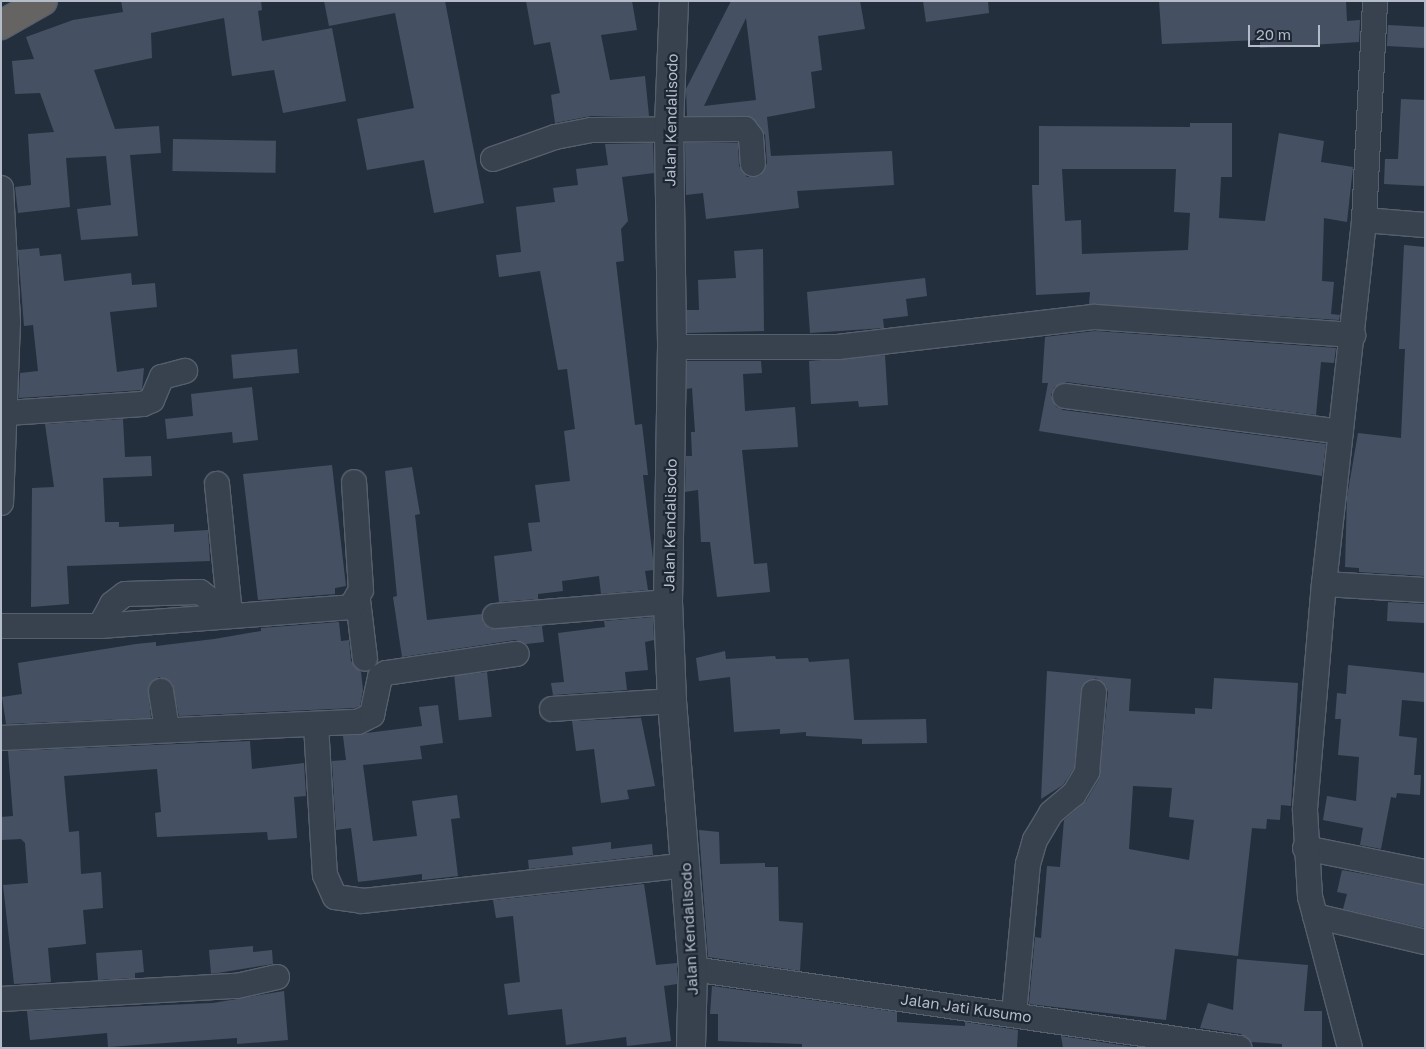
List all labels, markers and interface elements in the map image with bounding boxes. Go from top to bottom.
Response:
scale bar [1251,15,1324,47]
text: 20 m [1256,25,1291,43]
street label: Jalan Kendalisodo [661,53,681,187]
street label: Jalan Kendalisodo [660,458,680,592]
street label: Jalan Kendalisodo [677,862,701,996]
street label: Jalan Jati Kusumo [899,990,1033,1026]

